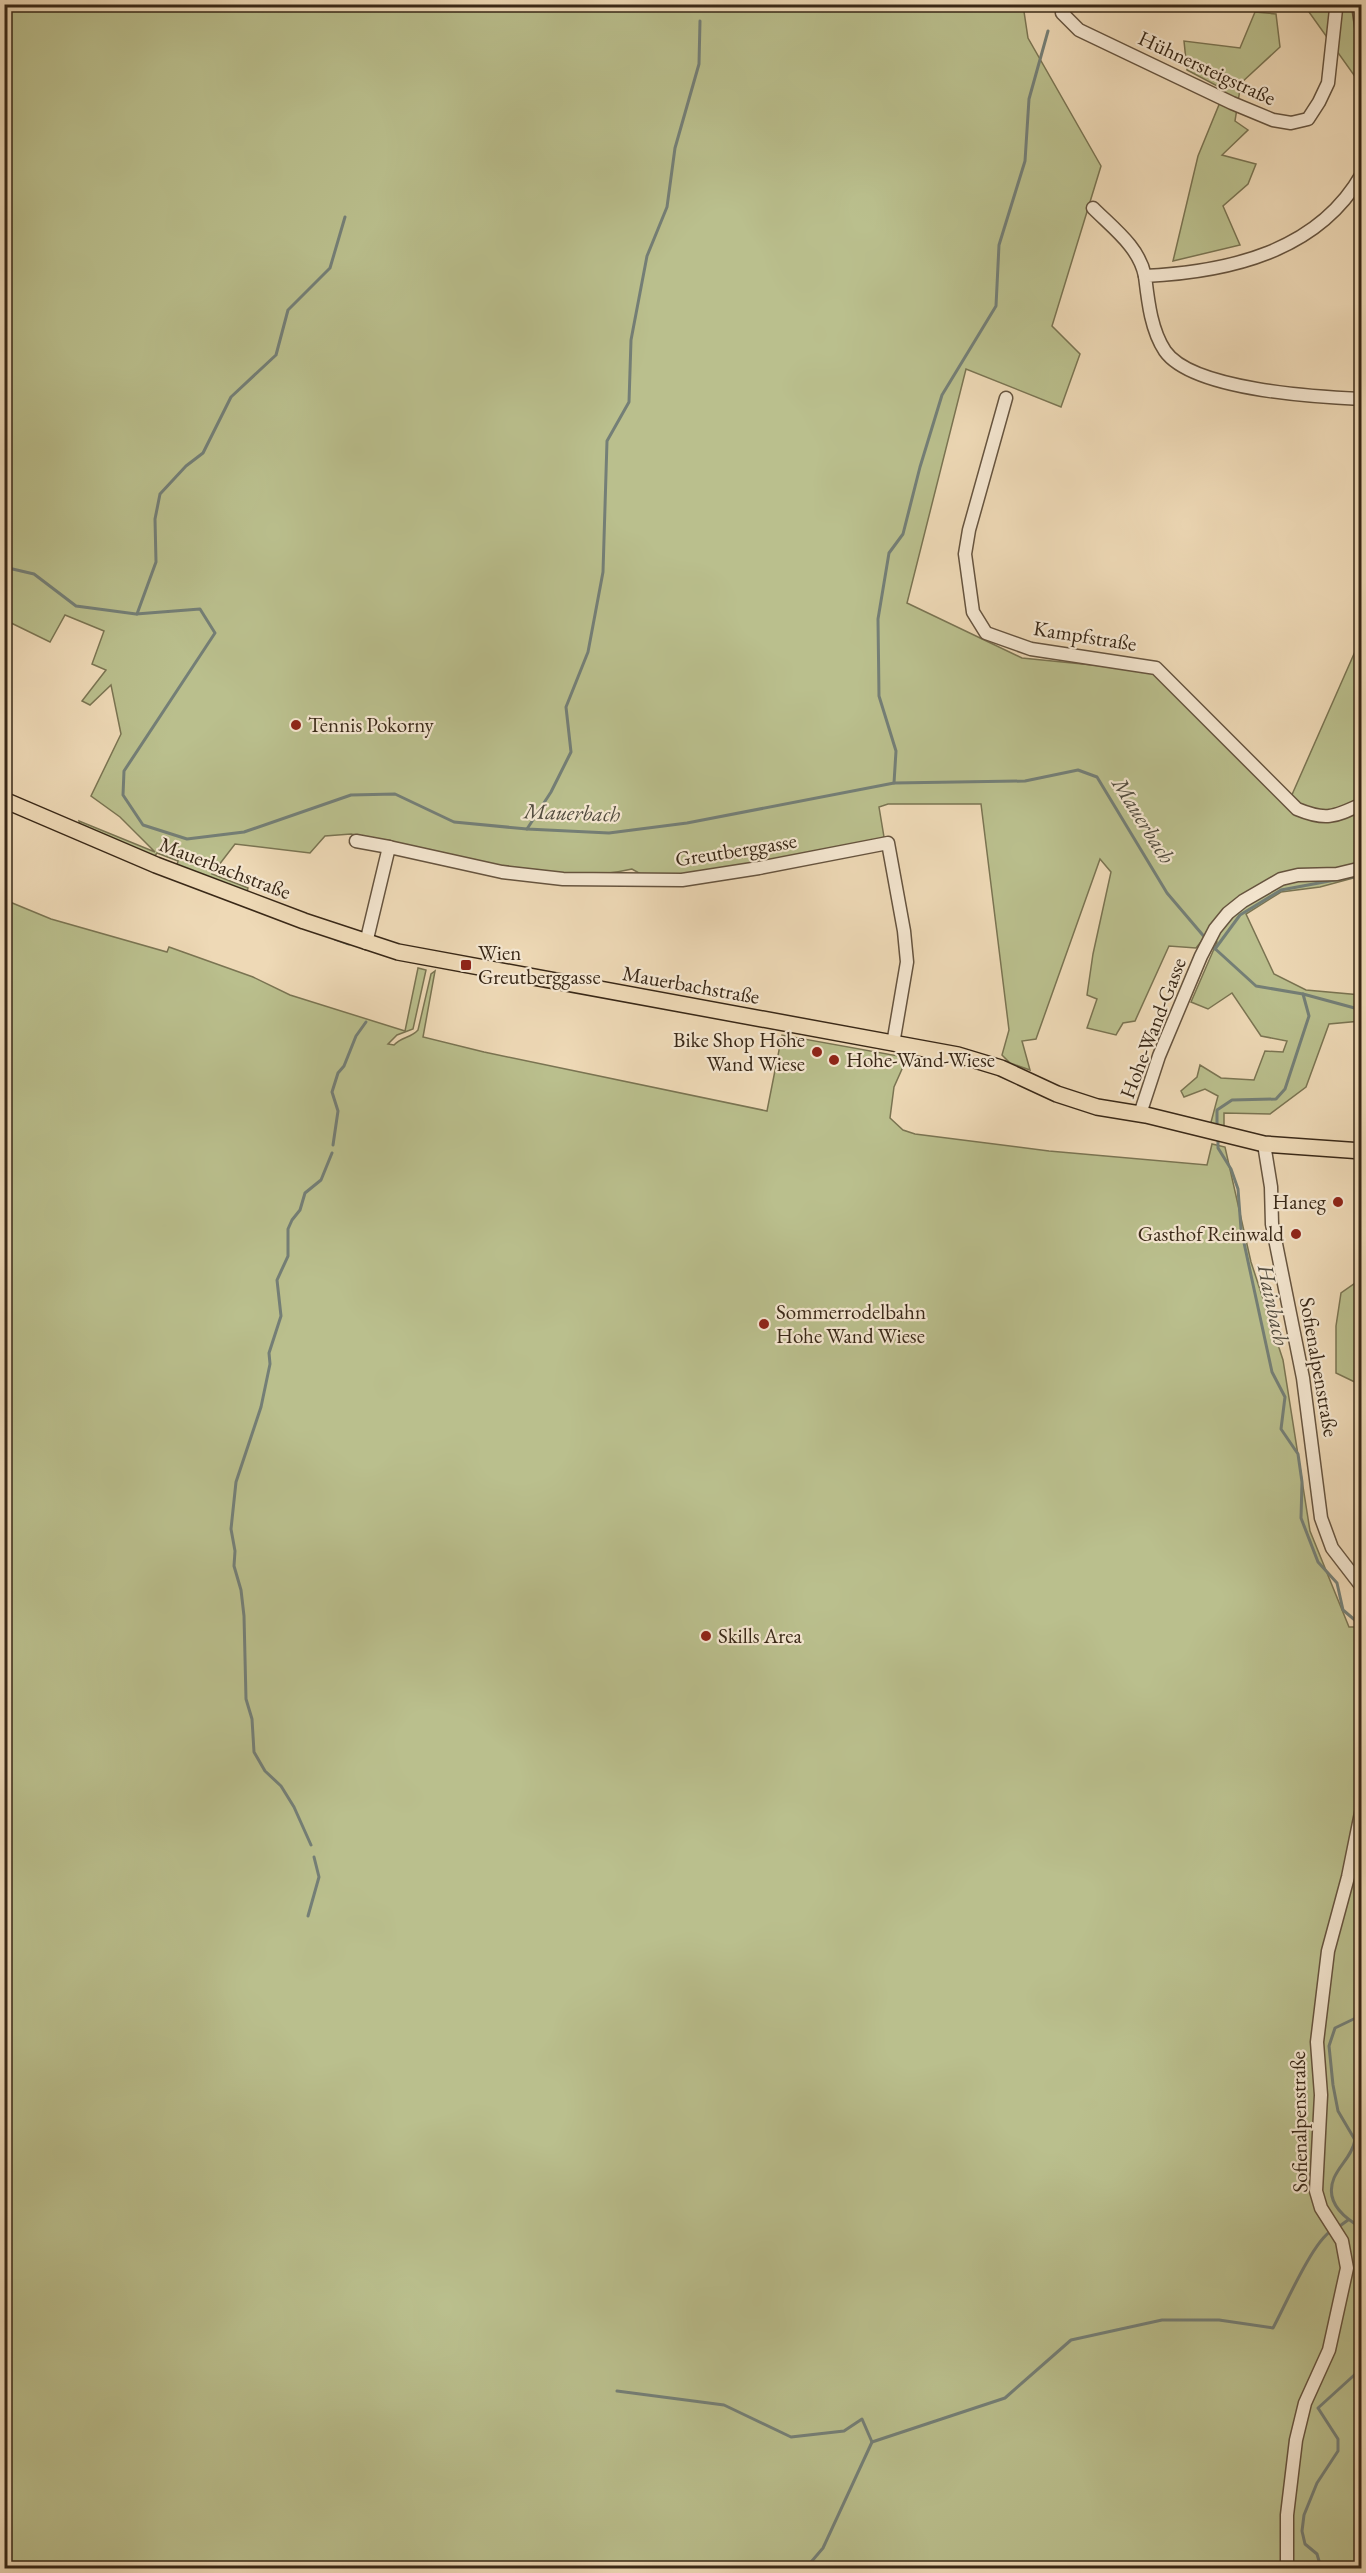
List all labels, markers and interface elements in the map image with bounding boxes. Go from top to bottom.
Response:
street label: Hühnersteigstraße [1134,24,1280,111]
street label: Kampfstraße [1032,614,1139,657]
place label: Tennis Pokorny [308,711,434,738]
marker: Tennis Pokorny [289,718,303,732]
water label: Mauerbach [1105,770,1182,869]
water label: Mauerbach [521,796,621,829]
street label: Greutberggasse [673,827,799,872]
street label: Mauerbachstraße [156,830,295,905]
place label: Wien Greutberggasse [478,939,601,990]
street label: Hohe-Wand-Gasse [1113,954,1192,1102]
marker: Wien Greutberggasse [459,958,473,972]
street label: Mauerbachstraße [620,959,762,1010]
place label: Bike Shop Hohe Wand Wiese [673,1026,805,1077]
marker: Bike Shop Hohe Wand Wiese [810,1045,824,1059]
place label: Hohe-Wand-Wiese [846,1046,995,1073]
marker: Hohe-Wand-Wiese [827,1053,841,1067]
place label: Haneg [1272,1188,1327,1215]
marker: Haneg [1331,1195,1345,1209]
place label: Gasthof Reinwald [1138,1220,1284,1247]
marker: Gasthof Reinwald [1289,1227,1303,1241]
water label: Hainbach [1251,1261,1296,1348]
street label: Sofienalpenstraße [1294,1295,1345,1439]
place label: Sommerrodelbahn Hohe Wand Wiese [776,1298,926,1349]
marker: Sommerrodelbahn Hohe Wand Wiese [757,1317,771,1331]
place label: Skills Area [718,1622,803,1649]
marker: Skills Area [699,1629,713,1643]
street label: Sofienalpenstraße [1284,2051,1313,2193]

